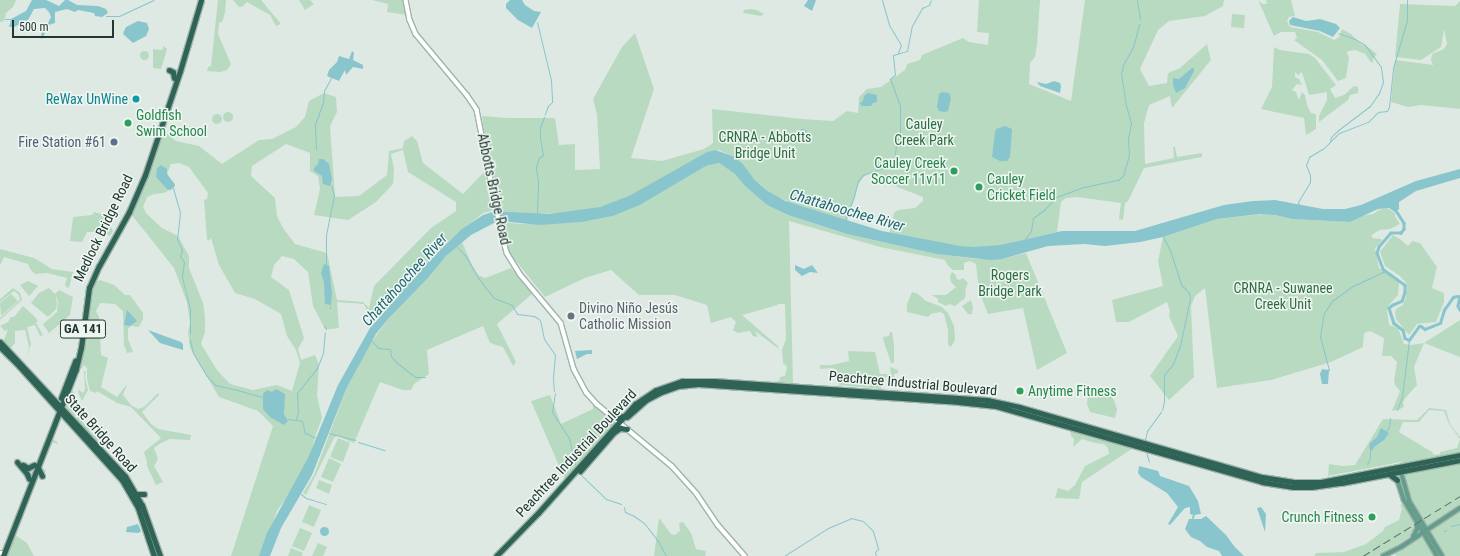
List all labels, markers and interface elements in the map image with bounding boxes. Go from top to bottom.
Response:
scale bar [14,12,116,38]
text: 500 m [19,20,49,34]
place label: ReWax UnWine [46,91,128,107]
marker: ReWax UnWine [131,94,141,104]
place label: Goldfish Swim School [136,107,207,140]
park label: Cauley Creek Park [894,116,954,148]
marker: Goldfish Swim School [123,118,133,128]
park label: CRNRA - Abbotts Bridge Unit [718,129,812,162]
street label: Abbotts Bridge Road [474,132,514,246]
place label: Fire Station #61 [18,134,106,150]
marker: Fire Station #61 [109,137,119,147]
place label: Cauley Creek Soccer 11v11 [871,155,946,188]
marker: Cauley Creek Soccer 11v11 [949,166,959,176]
place label: Cauley Cricket Field [987,171,1056,204]
street label: Medlock Bridge Road [70,172,136,284]
marker: Cauley Cricket Field [974,182,984,192]
water label: Chattahoochee River [787,186,907,236]
water label: Chattahoochee River [359,230,451,330]
park label: Rogers Bridge Park [978,267,1042,300]
park label: CRNRA - Suwanee Creek Unit [1233,280,1333,312]
place label: Divino Niño Jesús Catholic Mission [579,300,678,332]
marker: Divino Niño Jesús Catholic Mission [566,311,576,321]
road number: GA 141 [59,318,107,340]
street label: Peachtree Industrial Boulevard [828,367,998,399]
place label: Anytime Fitness [1028,383,1117,399]
street label: Peachtree Industrial Boulevard [512,386,640,520]
marker: Anytime Fitness [1015,386,1025,396]
street label: State Bridge Road [62,391,140,475]
place label: Crunch Fitness [1282,509,1364,525]
marker: Crunch Fitness [1367,512,1377,522]

